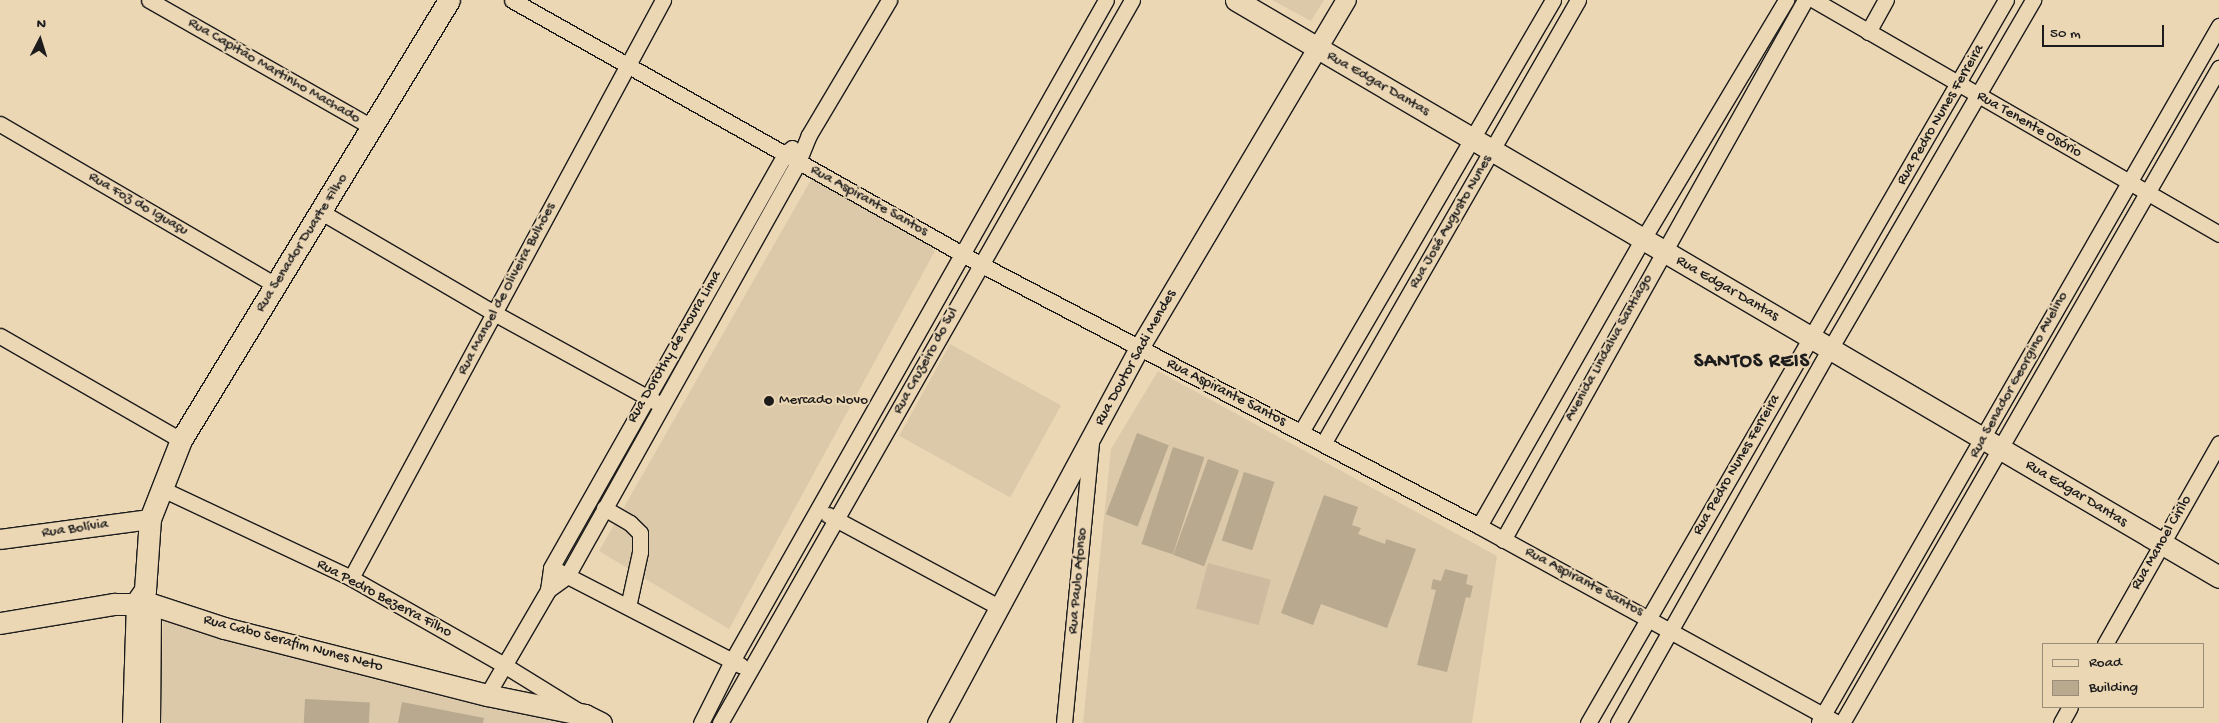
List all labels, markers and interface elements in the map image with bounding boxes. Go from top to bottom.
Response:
street label: Rua Capitão Martinho Machado [184,14,364,128]
north arrow [15,15,65,65]
scale bar [2044,15,2166,47]
text: N [36,16,47,33]
text: 50 m [2050,25,2081,43]
street label: Rua Pedro Nunes Ferreira [1893,41,1989,189]
street label: Rua Edgar Dantas [1323,47,1433,121]
street label: Rua Tenente Osório [1973,88,2085,162]
street label: Rua José Augusto Nunes [1405,152,1497,292]
street label: Rua Aspirante Santos [807,161,931,241]
street label: Rua Foz do Iguaçu [85,168,191,240]
street label: Rua Senador Duarte Filho [252,170,352,316]
street label: Rua Manoel de Oliveira Bulhões [454,200,560,378]
street label: Rua Edgar Dantas [1672,252,1782,326]
street label: Rua Dorothy de Moura Lima [624,268,726,426]
street label: Avenida Lindalva Santiago [1561,271,1657,425]
street label: Rua Doutor Sadi Mendes [1091,287,1181,429]
street label: Rua Senador Georgino Avelino [1966,289,2072,461]
street label: Rua Cruzeiro do Sul [889,305,963,417]
district label: SANTOS REIS [1693,350,1811,374]
street label: Rua Aspirante Santos [1163,355,1289,431]
street label: Rua Pedro Nunes Ferreira [1689,391,1785,539]
place label: Mercado Novo [779,392,868,410]
marker: Mercado Novo [763,395,775,407]
street label: Rua Edgar Dantas [2022,456,2130,532]
street label: Rua Manoel Cirilo [2128,493,2196,593]
street label: Rua Bolívia [41,515,109,543]
street label: Rua Paulo Afonso [1064,527,1092,635]
street label: Rua Aspirante Santos [1522,543,1646,621]
street label: Rua Pedro Bezerra Filho [313,556,455,642]
street label: Rua Cabo Serafim Nunes Neto [201,611,385,677]
legend [2042,643,2204,708]
text: Road [2089,654,2122,672]
text: Building [2089,679,2138,697]

